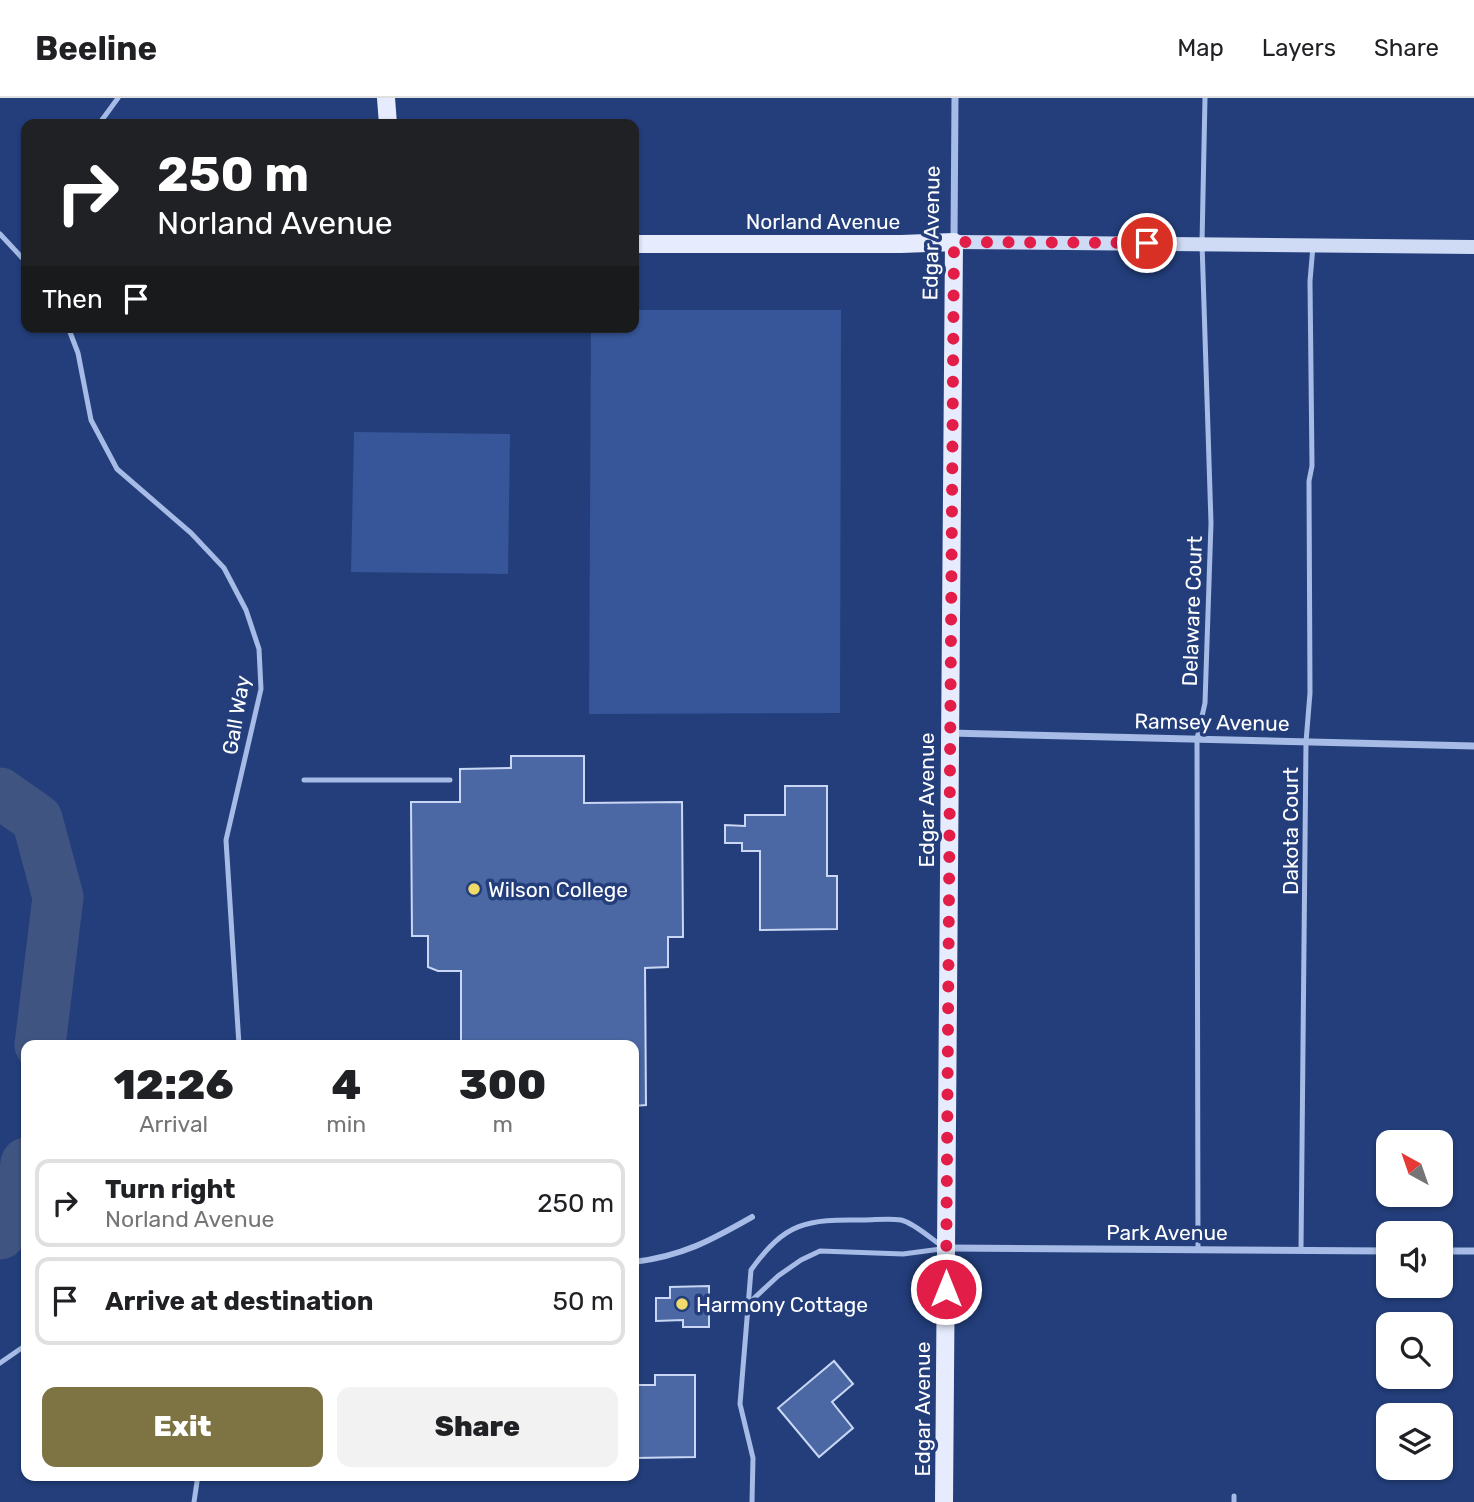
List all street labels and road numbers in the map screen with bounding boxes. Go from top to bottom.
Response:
street label: Edgar Avenue [917,165,945,301]
street label: Norland Avenue [746,209,900,234]
street label: Delaware Court [1177,535,1207,687]
street label: Gall Way [217,673,255,757]
street label: Ramsey Avenue [1134,708,1290,736]
street label: Edgar Avenue [914,733,939,867]
street label: Dakota Court [1278,767,1303,895]
street label: Park Avenue [1106,1220,1228,1245]
street label: Edgar Avenue [910,1342,935,1476]

